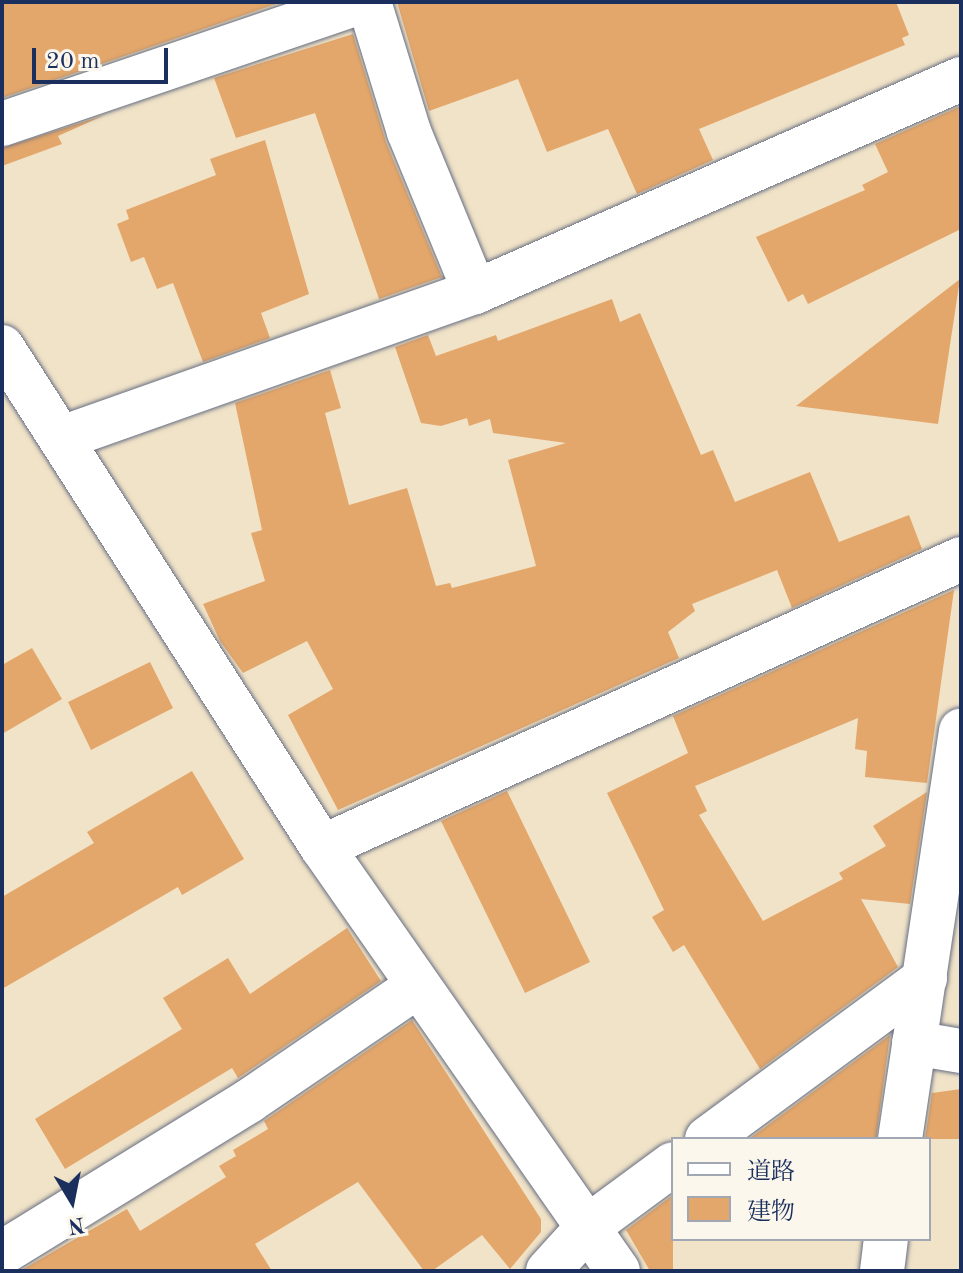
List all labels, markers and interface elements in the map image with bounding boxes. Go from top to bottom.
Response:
scale bar [36,32,172,82]
text: 20 m [46,50,100,74]
legend [671,1137,931,1241]
north arrow [32,1161,112,1241]
text: 道路 [747,1161,795,1185]
text: 建物 [747,1201,795,1225]
text: N [66,1212,86,1237]

